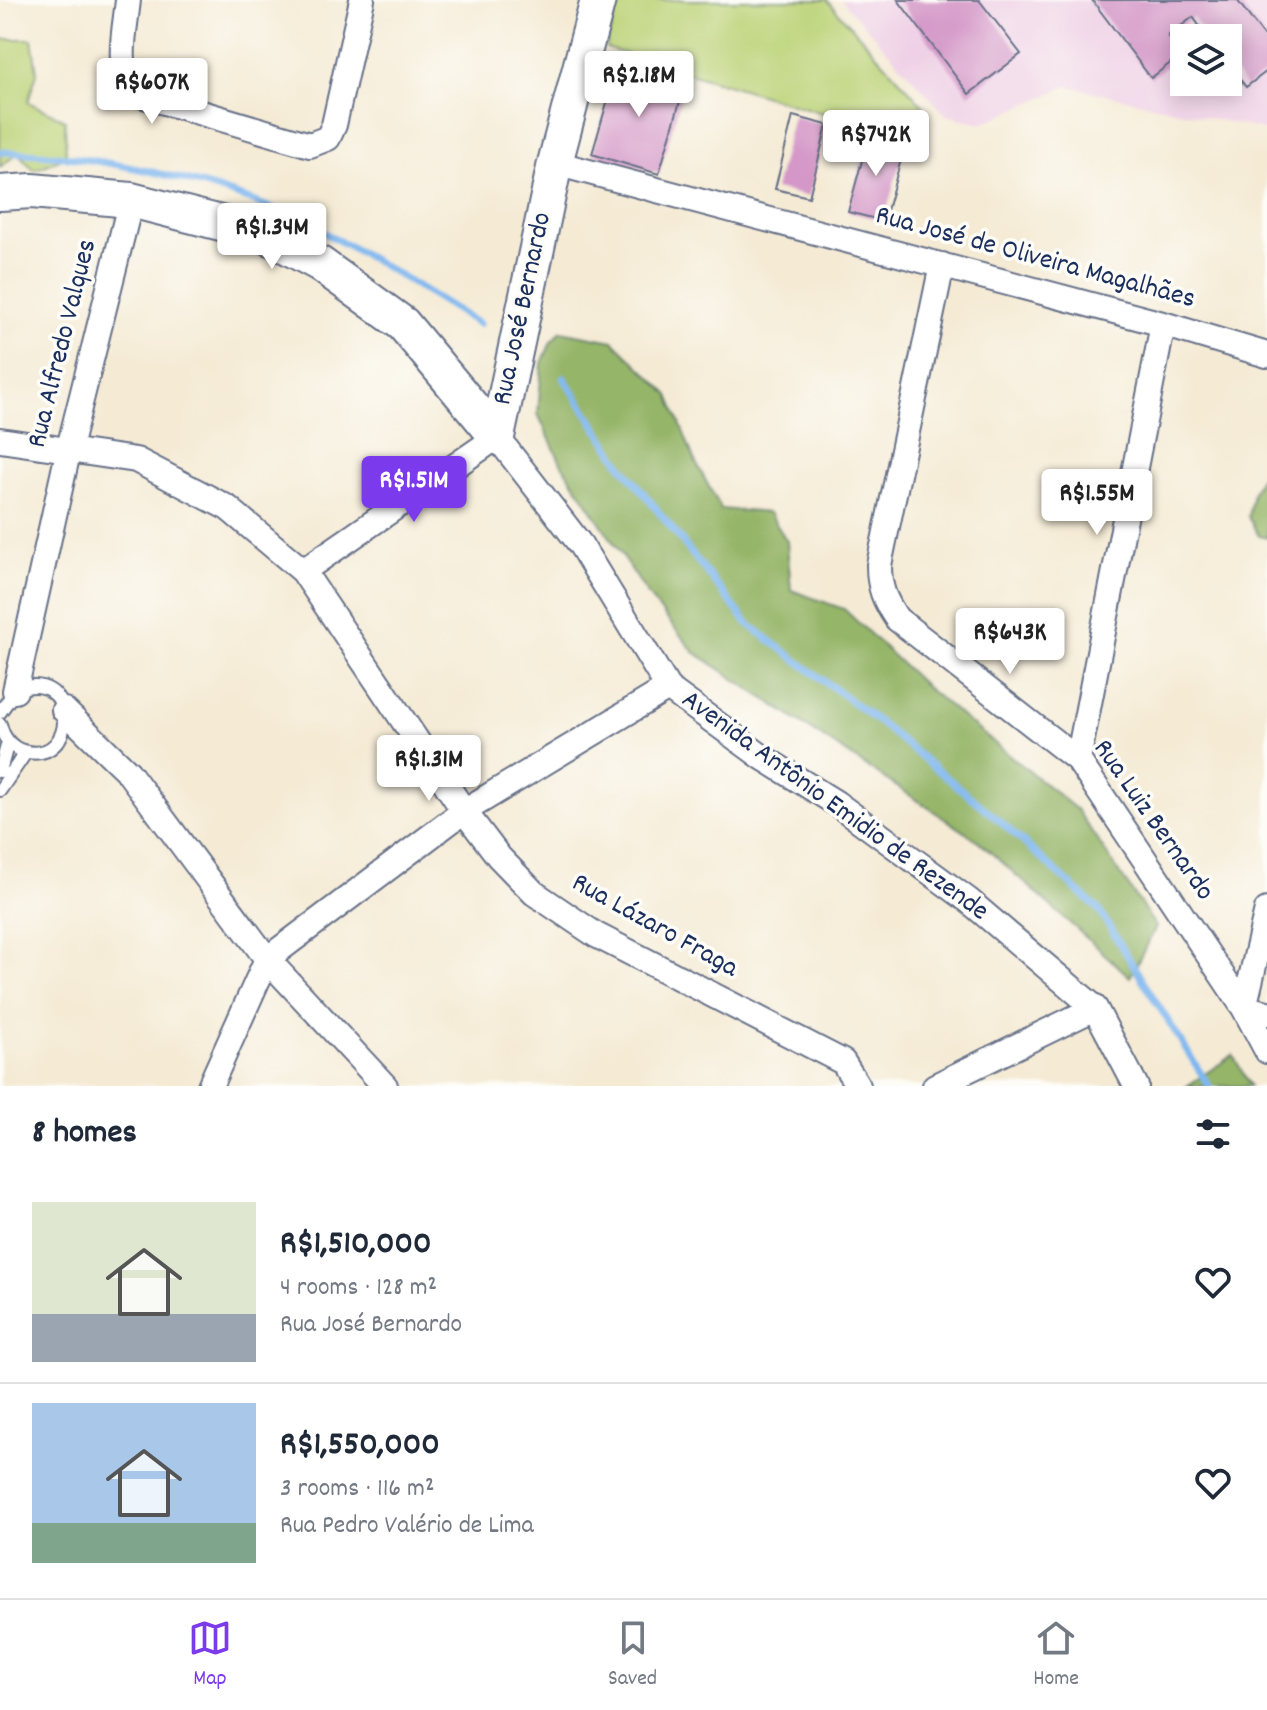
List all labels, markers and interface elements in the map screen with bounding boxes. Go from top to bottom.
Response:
map controls [1170,24,1242,96]
button: layers [1170,24,1242,96]
pin: R$2.18M [565,51,713,119]
pin: R$607K [87,58,217,126]
text: R$2.18M [603,58,675,95]
text: R$607K [115,65,189,102]
pin: R$742K [811,110,941,178]
text: R$742K [841,117,911,154]
street label: Rua José de Oliveira Magalhães [871,197,1199,321]
pin: R$1.34M [198,203,346,271]
street label: Rua José Bernardo [484,209,564,409]
text: R$1.34M [235,210,309,247]
street label: Rua Alfredo Valques [19,235,109,453]
pin: R$1.51M [340,456,488,524]
text: R$1.51M [380,463,448,500]
pin: R$1.55M [1023,469,1171,537]
text: R$1.55M [1059,476,1135,513]
pin: R$643K [945,608,1075,676]
text: R$643K [974,615,1046,652]
street label: Avenida Antônio Emidio de Rezende [672,682,996,932]
street label: Rua Luiz Bernardo [1081,732,1223,910]
pin: R$1.31M [355,735,503,803]
text: R$1.31M [395,742,463,779]
street label: Rua Lázaro Fraga [563,865,745,990]
text: 8 homes [32,1110,137,1159]
icon: filters [1191,1112,1235,1156]
text: R$1,510,000 [280,1221,431,1270]
icon: home [96,1234,192,1330]
icon: heart [1191,1260,1235,1304]
text: 4 rooms · 128 m² [280,1270,437,1307]
text: Rua José Bernardo [280,1307,462,1344]
text: R$1,550,000 [280,1422,440,1471]
icon: home [96,1435,192,1531]
icon: heart [1191,1461,1235,1505]
text: 3 rooms · 116 m² [280,1471,434,1508]
text: Rua Pedro Valério de Lima [280,1508,534,1545]
tab: Map [188,1616,232,1695]
tab: Saved [608,1616,657,1695]
tab: Home [1033,1616,1079,1695]

